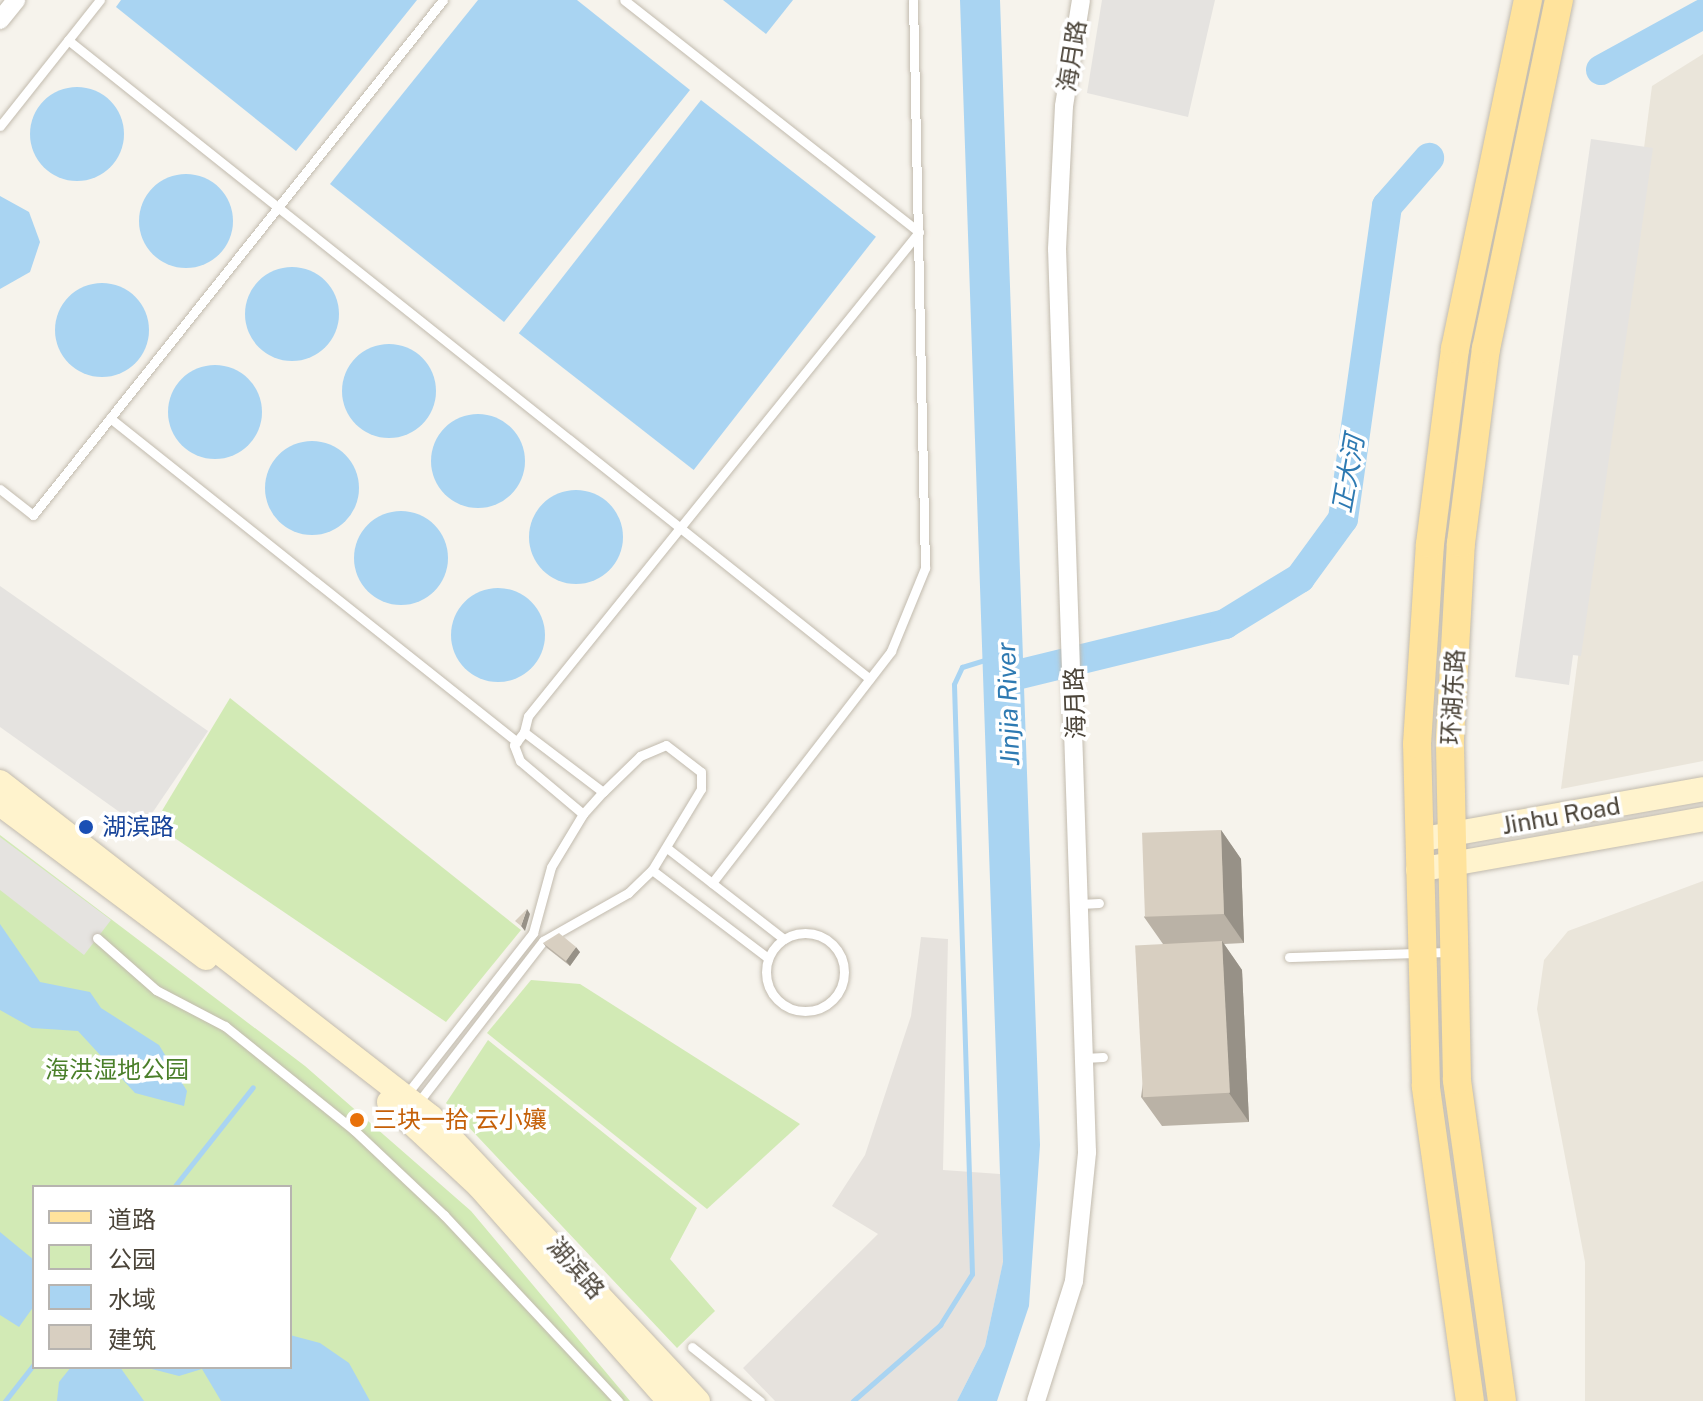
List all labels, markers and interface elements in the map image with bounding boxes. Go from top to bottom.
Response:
street label: 海月路 [1052,18,1092,94]
water label: 正大河 [1326,433,1370,515]
water label: Jinjia River [990,642,1026,766]
street label: 环湖东路 [1436,648,1470,746]
street label: 海月路 [1059,667,1091,739]
street label: Jinhu Road [1500,791,1622,841]
place label: 湖滨路 [102,813,174,841]
marker: 湖滨路 [77,818,95,836]
park label: 海洪湿地公园 [45,1056,189,1084]
place label: 三块一拾 云小孃 [373,1106,547,1134]
marker: 三块一拾 云小孃 [348,1111,366,1129]
legend [32,1185,292,1369]
text: 道路 [108,1205,156,1233]
street label: 湖滨路 [542,1231,610,1305]
text: 公园 [108,1245,156,1273]
text: 水域 [108,1285,156,1313]
text: 建筑 [108,1325,156,1353]

